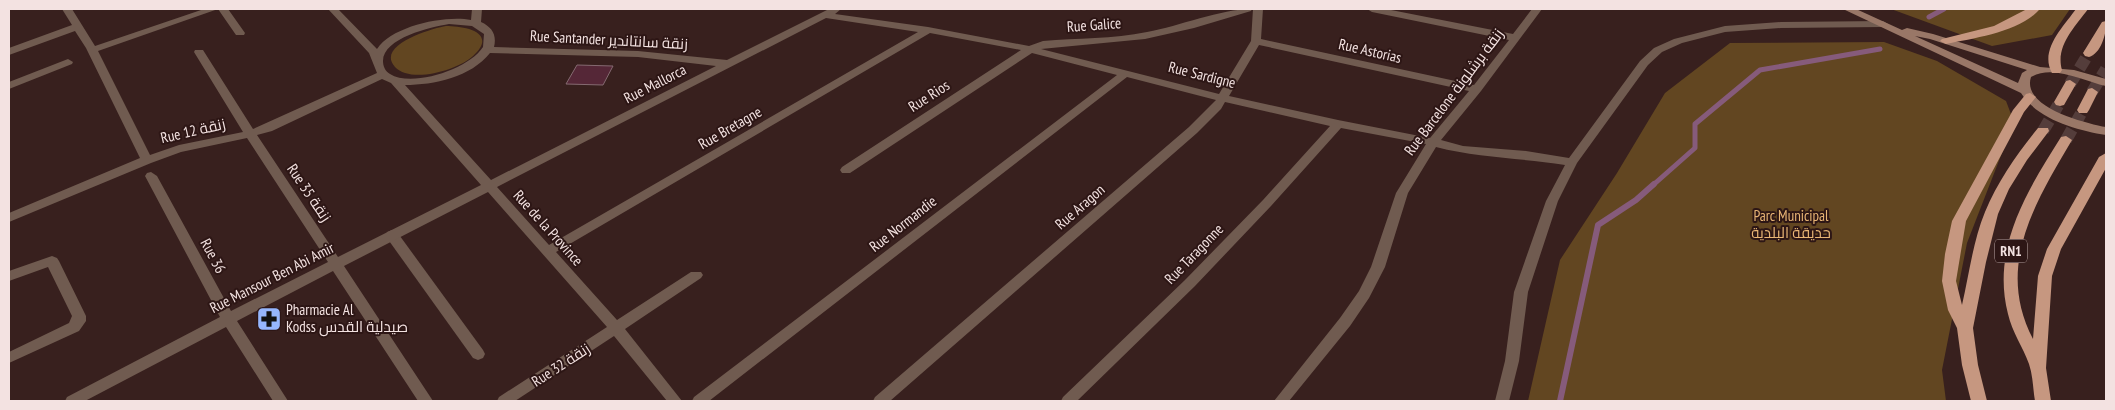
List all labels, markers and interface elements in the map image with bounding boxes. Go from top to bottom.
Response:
street label: Rue Galice [1066,13,1122,36]
street label: Rue Barcelone زنقة برشلونة [1400,25,1507,159]
street label: Rue Santander زنقة سانتاندير [529,26,689,53]
street label: Rue Astorias [1337,34,1403,67]
street label: Rue Sardigne [1167,57,1238,92]
street label: Rue Mallorca [620,60,689,107]
street label: Rue Rios [905,75,953,116]
street label: Rue Bretagne [695,102,765,153]
street label: Rue 12 زنقة [159,114,227,147]
street label: Rue 35 زنقة [283,160,336,225]
street label: Rue Aragon [1051,180,1108,233]
street label: Rue de la Province [509,186,587,269]
street label: Rue Normandie [865,191,940,256]
park label: Parc Municipal حديقة البلدية [1751,206,1831,242]
street label: Rue Taragonne [1160,220,1227,288]
street label: Rue 36 [196,235,231,277]
street label: Rue Mansour Ben Abi Amir [206,238,338,317]
road number: RN1 [1995,240,2027,262]
place label: Pharmacie Al Kodss صيدلية القدس [286,300,408,337]
pharmacy icon: Pharmacie Al Kodss صيدلية القدس [256,306,282,332]
street label: Rue 32 زنقة [528,339,594,391]

